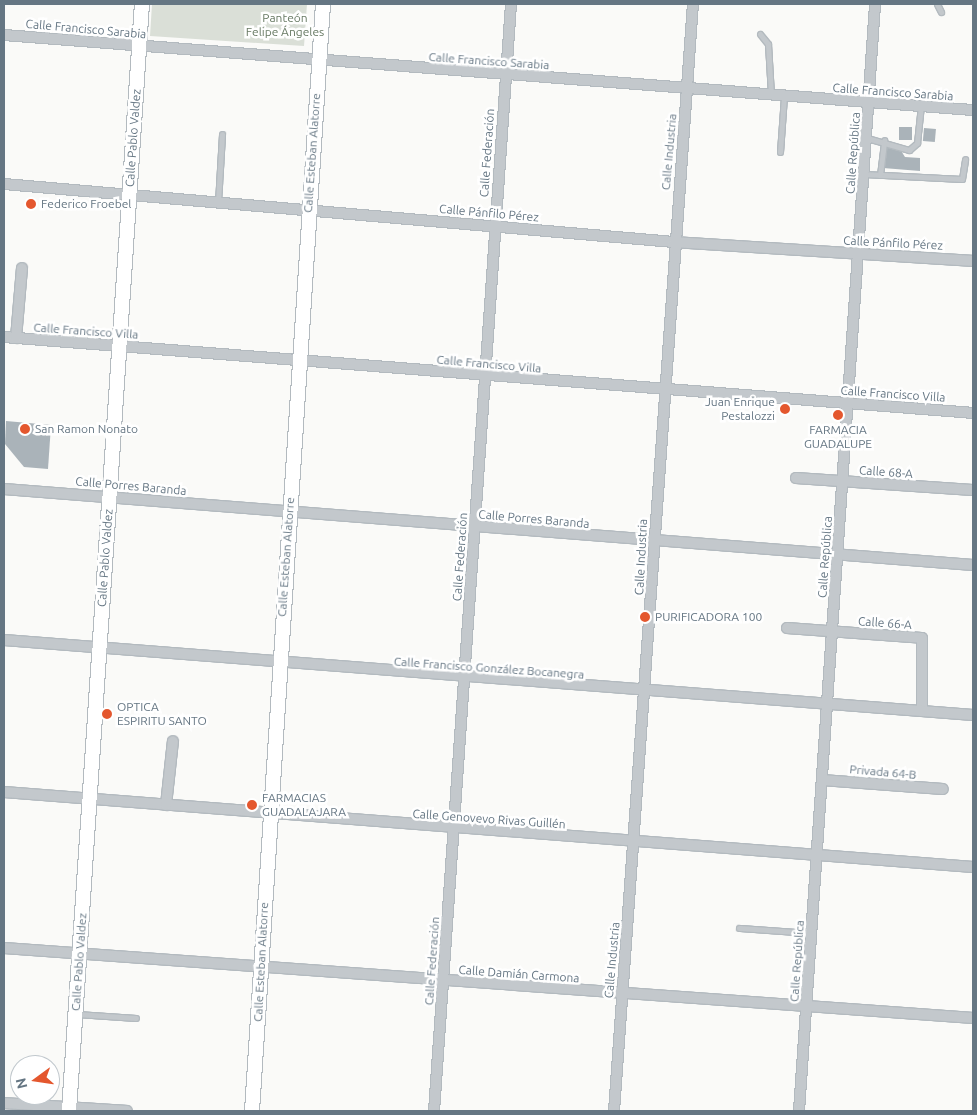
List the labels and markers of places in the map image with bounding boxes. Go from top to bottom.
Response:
place label: Federico Froebel [41,197,131,211]
marker: Federico Froebel [25,198,37,210]
place label: Juan Enrique Pestalozzi [705,395,775,423]
marker: Juan Enrique Pestalozzi [779,403,791,415]
marker: FARMACIA GUADALUPE [832,409,844,421]
place label: San Ramon Nonato [35,422,138,436]
marker: San Ramon Nonato [19,423,31,435]
place label: FARMACIA GUADALUPE [804,423,872,451]
place label: PURIFICADORA 100 [655,610,762,624]
marker: PURIFICADORA 100 [639,611,651,623]
place label: OPTICA ESPIRITU SANTO [117,700,207,728]
marker: OPTICA ESPIRITU SANTO [101,708,113,720]
place label: FARMACIAS GUADALAJARA [262,791,346,819]
marker: FARMACIAS GUADALAJARA [246,799,258,811]

